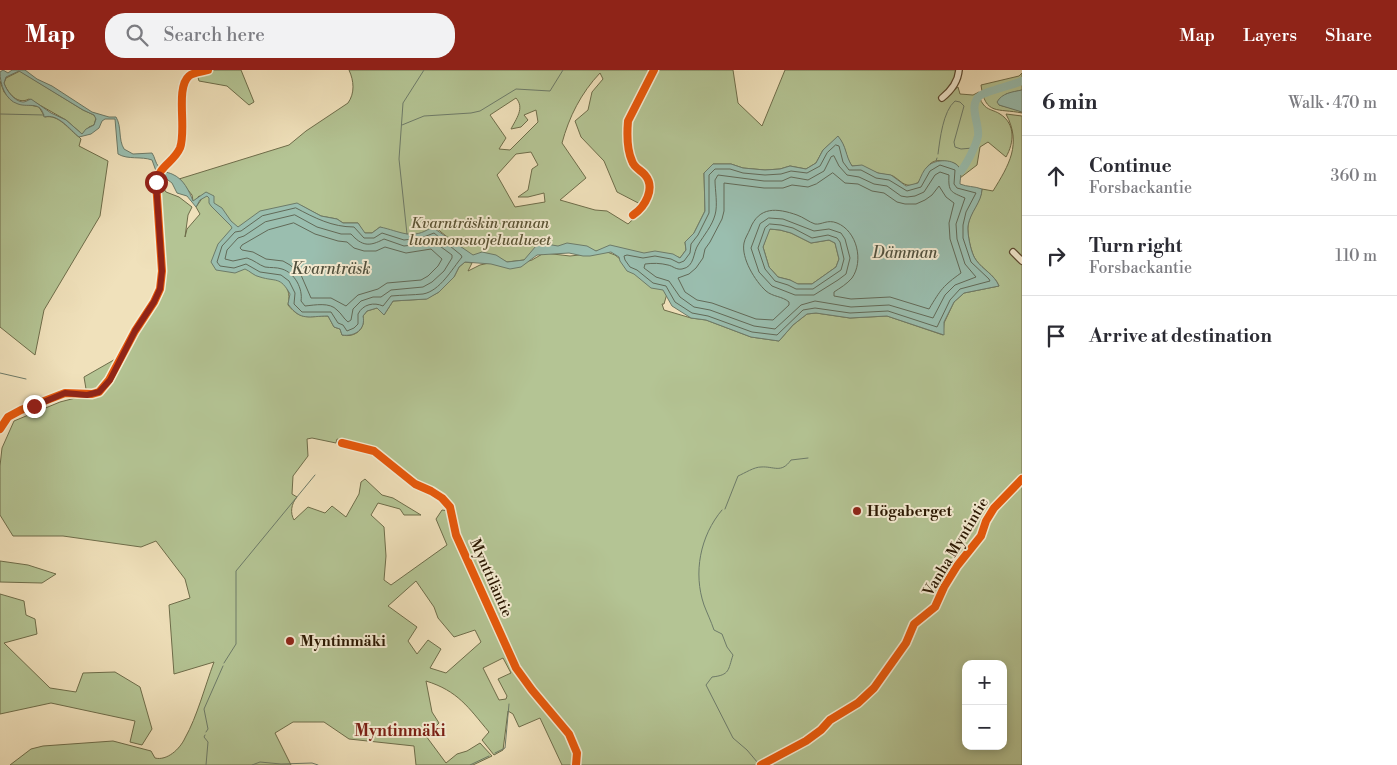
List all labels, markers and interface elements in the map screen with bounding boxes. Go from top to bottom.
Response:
search box [105,13,455,58]
text: Map [25,20,75,50]
icon: search [123,21,151,49]
text: Search here [163,23,265,47]
text: Map [1180,24,1215,47]
text: Layers [1243,24,1297,47]
text: Share [1325,24,1372,47]
text: 6 min [1042,90,1097,116]
text: Walk · 470 m [1289,93,1377,113]
text: Continue [1089,154,1172,178]
icon: ahead [1042,162,1070,190]
text: 360 m [1331,166,1377,186]
route start [145,171,168,194]
text: Forsbackantie [1089,178,1192,198]
park label: Kvarnträskin rannan luonnonsuojelualueet [409,214,552,250]
text: Turn right [1089,234,1182,258]
icon: right [1042,242,1070,270]
water label: Dämman [872,243,938,263]
text: 110 m [1335,246,1377,266]
text: Forsbackantie [1089,258,1192,278]
water label: Kvarnträsk [291,259,371,279]
icon: arrive [1042,322,1070,350]
text: Arrive at destination [1089,324,1272,348]
route end [23,395,46,418]
street label: Vanha Myntintie [918,494,993,601]
place label: Högaberget [867,502,953,521]
marker: Högaberget [851,505,863,517]
street label: Mynttiläntie [465,536,517,620]
place label: Myntinmäki [300,632,386,651]
marker: Myntinmäki [284,635,296,647]
map controls [962,660,1007,750]
button: + [962,660,1007,705]
button: − [962,705,1007,750]
district label: Myntinmäki [354,721,446,741]

